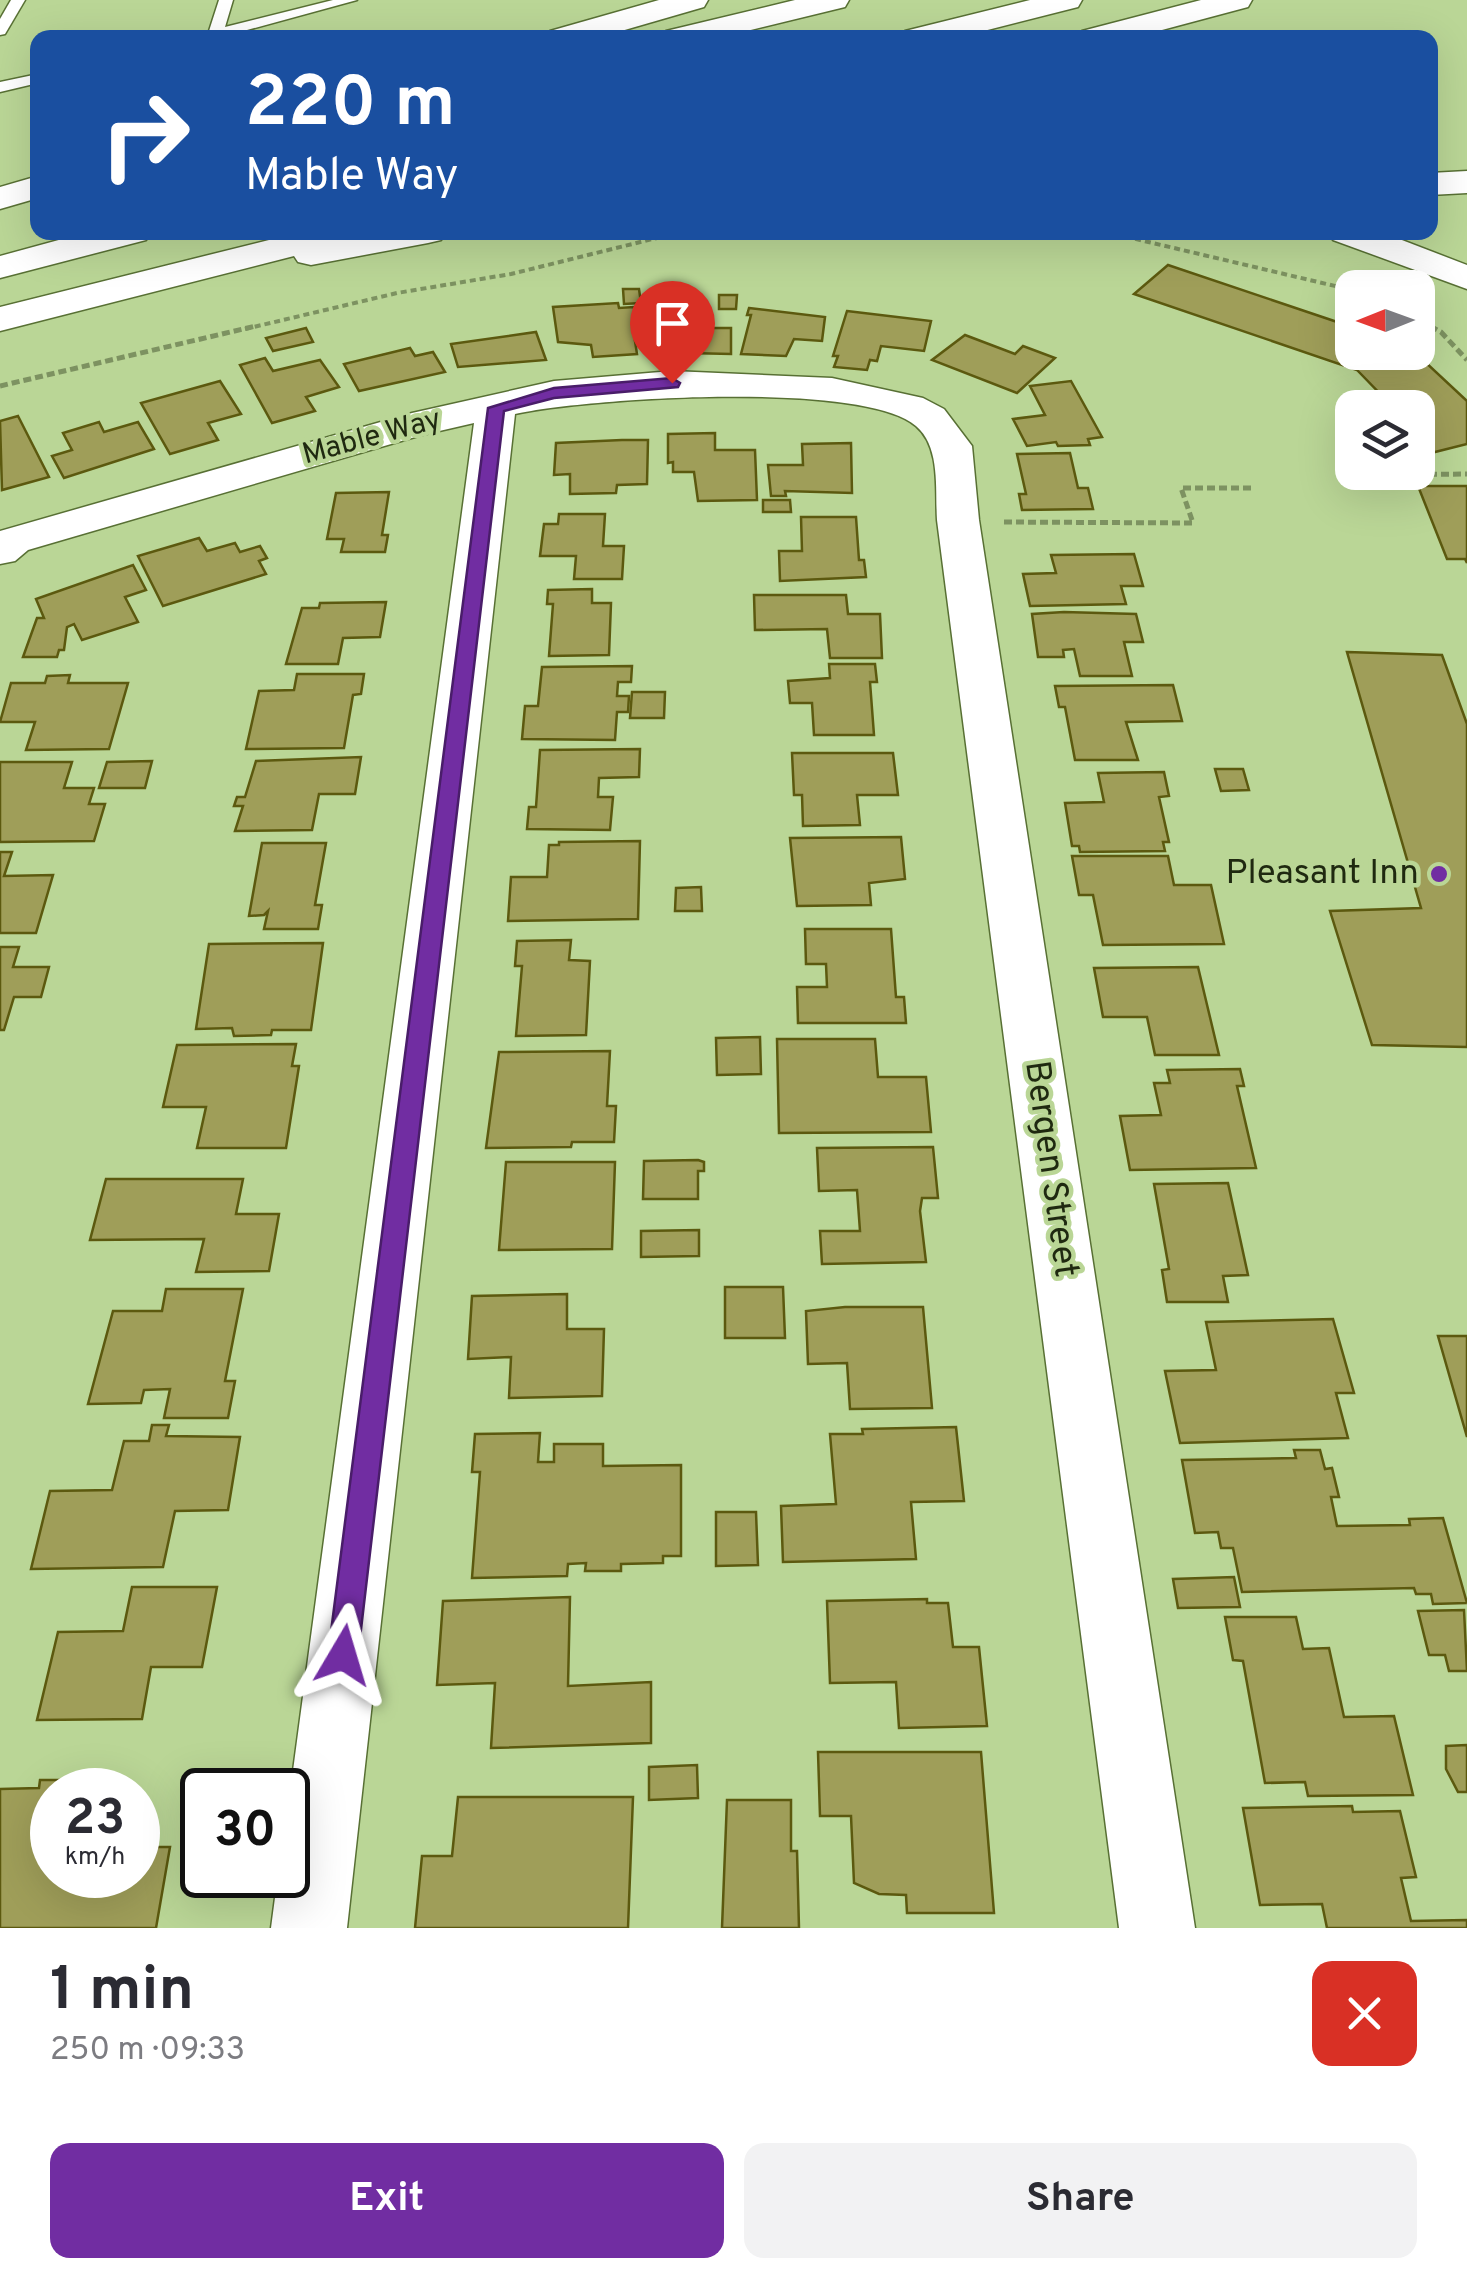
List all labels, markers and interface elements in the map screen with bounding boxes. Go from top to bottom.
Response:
text: 220 m [245,62,455,151]
icon: right [80,70,210,200]
text: Mable Way [245,149,459,206]
north arrow [1335,270,1435,370]
map controls [1335,270,1435,490]
pin [630,281,715,384]
icon: arrive [645,296,700,351]
button: layers [1335,390,1435,490]
street label: Mable Way [298,402,446,474]
place label: Pleasant Inn [1225,852,1419,896]
marker: Pleasant Inn [1428,863,1450,885]
street label: Bergen Street [1013,1058,1087,1280]
position arrow [291,1603,395,1707]
speed limit sign: 30 [180,1768,310,1898]
text: 23 [65,1789,125,1852]
text: km/h [65,1842,125,1874]
text: 1 min [50,1955,194,2031]
button: close [1312,1961,1417,2066]
text: 250 m · 09:33 [50,2031,245,2071]
button: Exit [50,2143,724,2258]
button: Share [744,2143,1417,2258]

